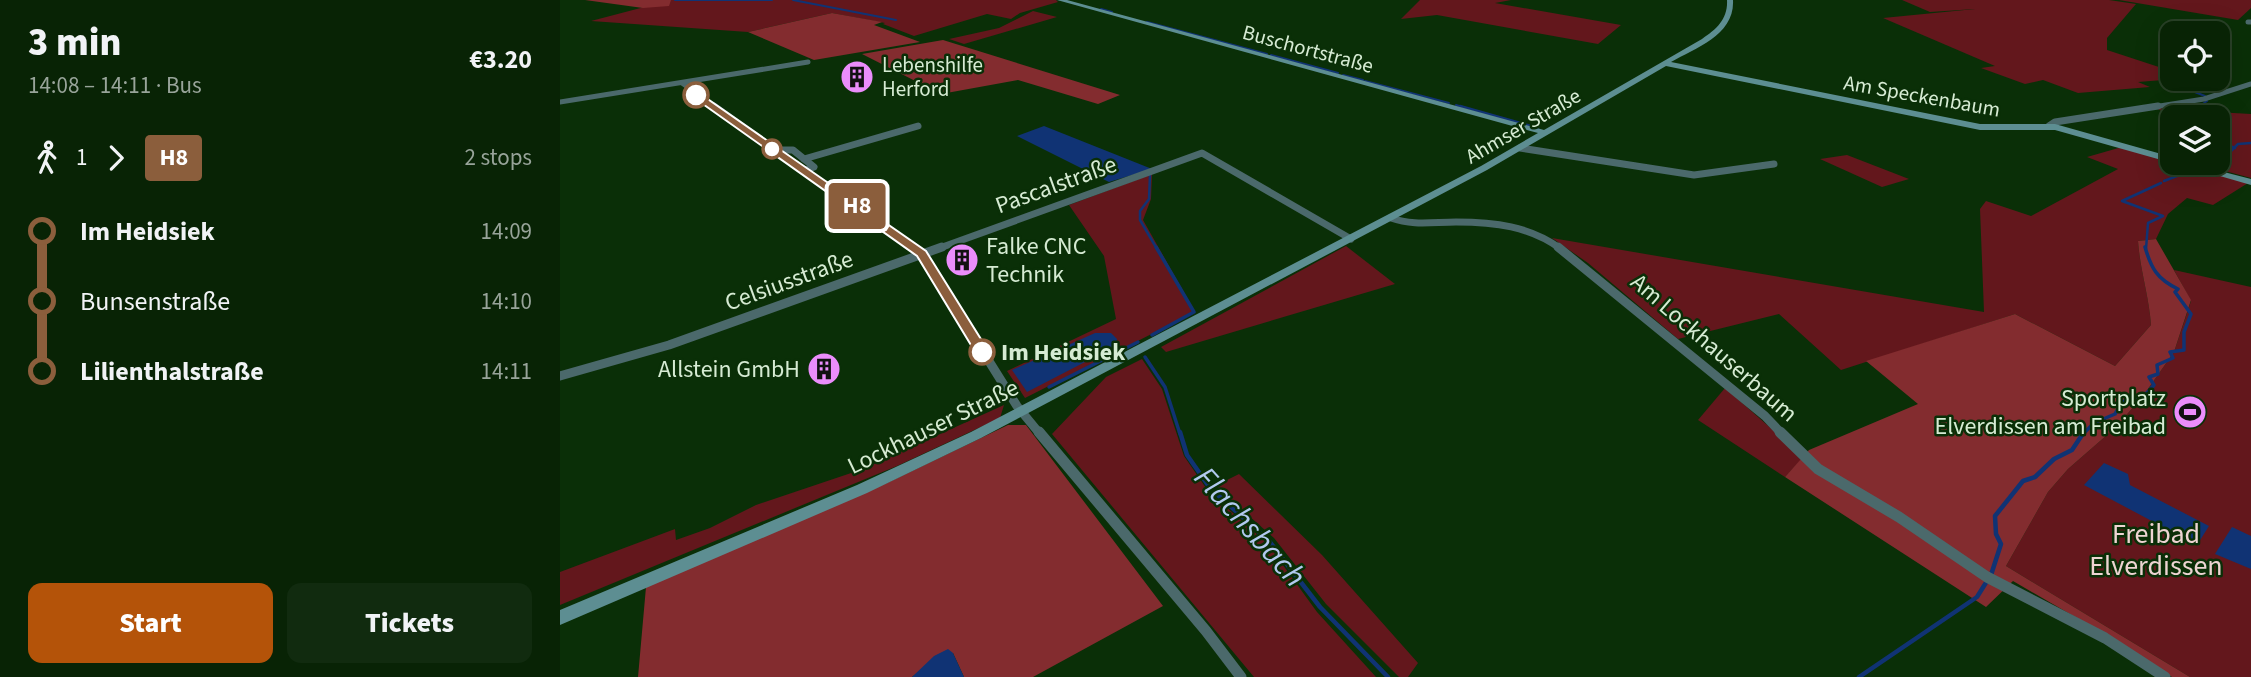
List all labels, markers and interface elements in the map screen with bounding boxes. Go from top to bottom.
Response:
text: 3 min [28,16,121,70]
street label: Buschortstraße [1239,17,1377,81]
map controls [2160,21,2230,175]
button: locate [2160,21,2230,91]
text: €3.20 [469,41,532,78]
place label: Lebenshilfe Herford [882,50,983,104]
building icon: Lebenshilfe Herford [838,58,876,96]
street label: Am Speckenbaum [1841,67,2003,125]
text: 14:08 – 14:11 · Bus [28,69,202,102]
street label: Ahmser Straße [1460,81,1586,171]
unlabelled marker [683,82,709,108]
button: layers [2160,105,2230,175]
icon: walk [28,139,66,177]
icon: forward [97,139,135,177]
unlabelled marker [762,139,782,159]
text: H8 [159,140,188,175]
text: 1 [76,141,87,174]
text: 2 stops [465,141,532,174]
street label: Pascalstraße [990,147,1122,223]
line badge: H8 [826,183,888,229]
text: H8 [843,188,871,223]
text: Im Heidsiek [80,213,215,250]
text: 14:09 [481,215,532,248]
place label: Falke CNC Technik [986,229,1086,292]
building icon: Falke CNC Technik [943,241,981,279]
street label: Celsiusstraße [720,242,858,320]
street label: Am Lockhauserbaum [1623,265,1805,431]
text: Bunsenstraße [80,283,230,320]
text: 14:10 [481,285,532,318]
place label: Im Heidsiek [1001,335,1126,370]
marker: Im Heidsiek [969,339,995,365]
building icon: Allstein GmbH [805,350,843,388]
place label: Allstein GmbH [658,352,800,387]
text: Lilienthalstraße [80,353,264,390]
text: 14:11 [481,355,532,388]
street label: Lockhauser Straße [842,370,1024,484]
place label: Sportplatz Elverdissen am Freibad [1935,381,2166,444]
sports icon: Sportplatz Elverdissen am Freibad [2171,393,2209,431]
water label: Flachsbach [1183,456,1317,598]
park label: Freibad Elverdissen [2089,514,2223,586]
button: Start [28,583,273,663]
button: Tickets [287,583,532,663]

